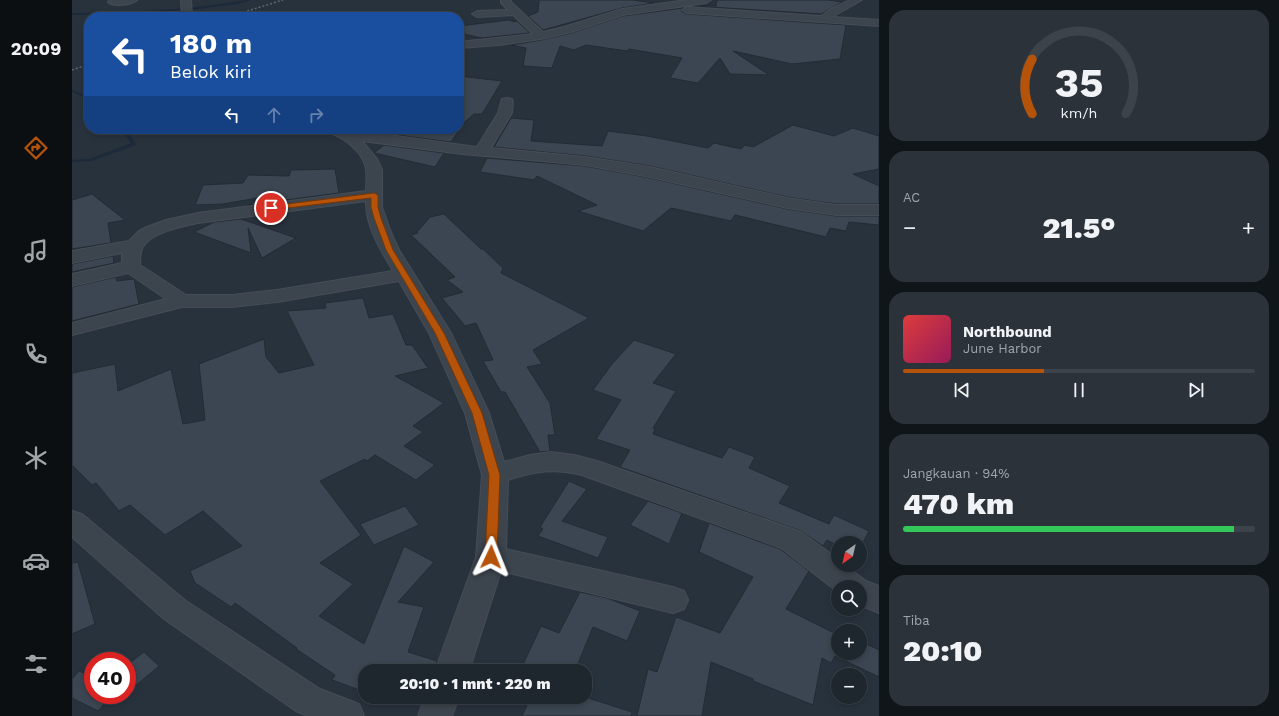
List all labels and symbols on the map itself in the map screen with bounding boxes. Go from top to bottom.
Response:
pin [254,191,288,225]
position arrow [470,536,512,578]
north arrow [831,536,867,572]
speed limit sign: 40 [84,652,136,704]

